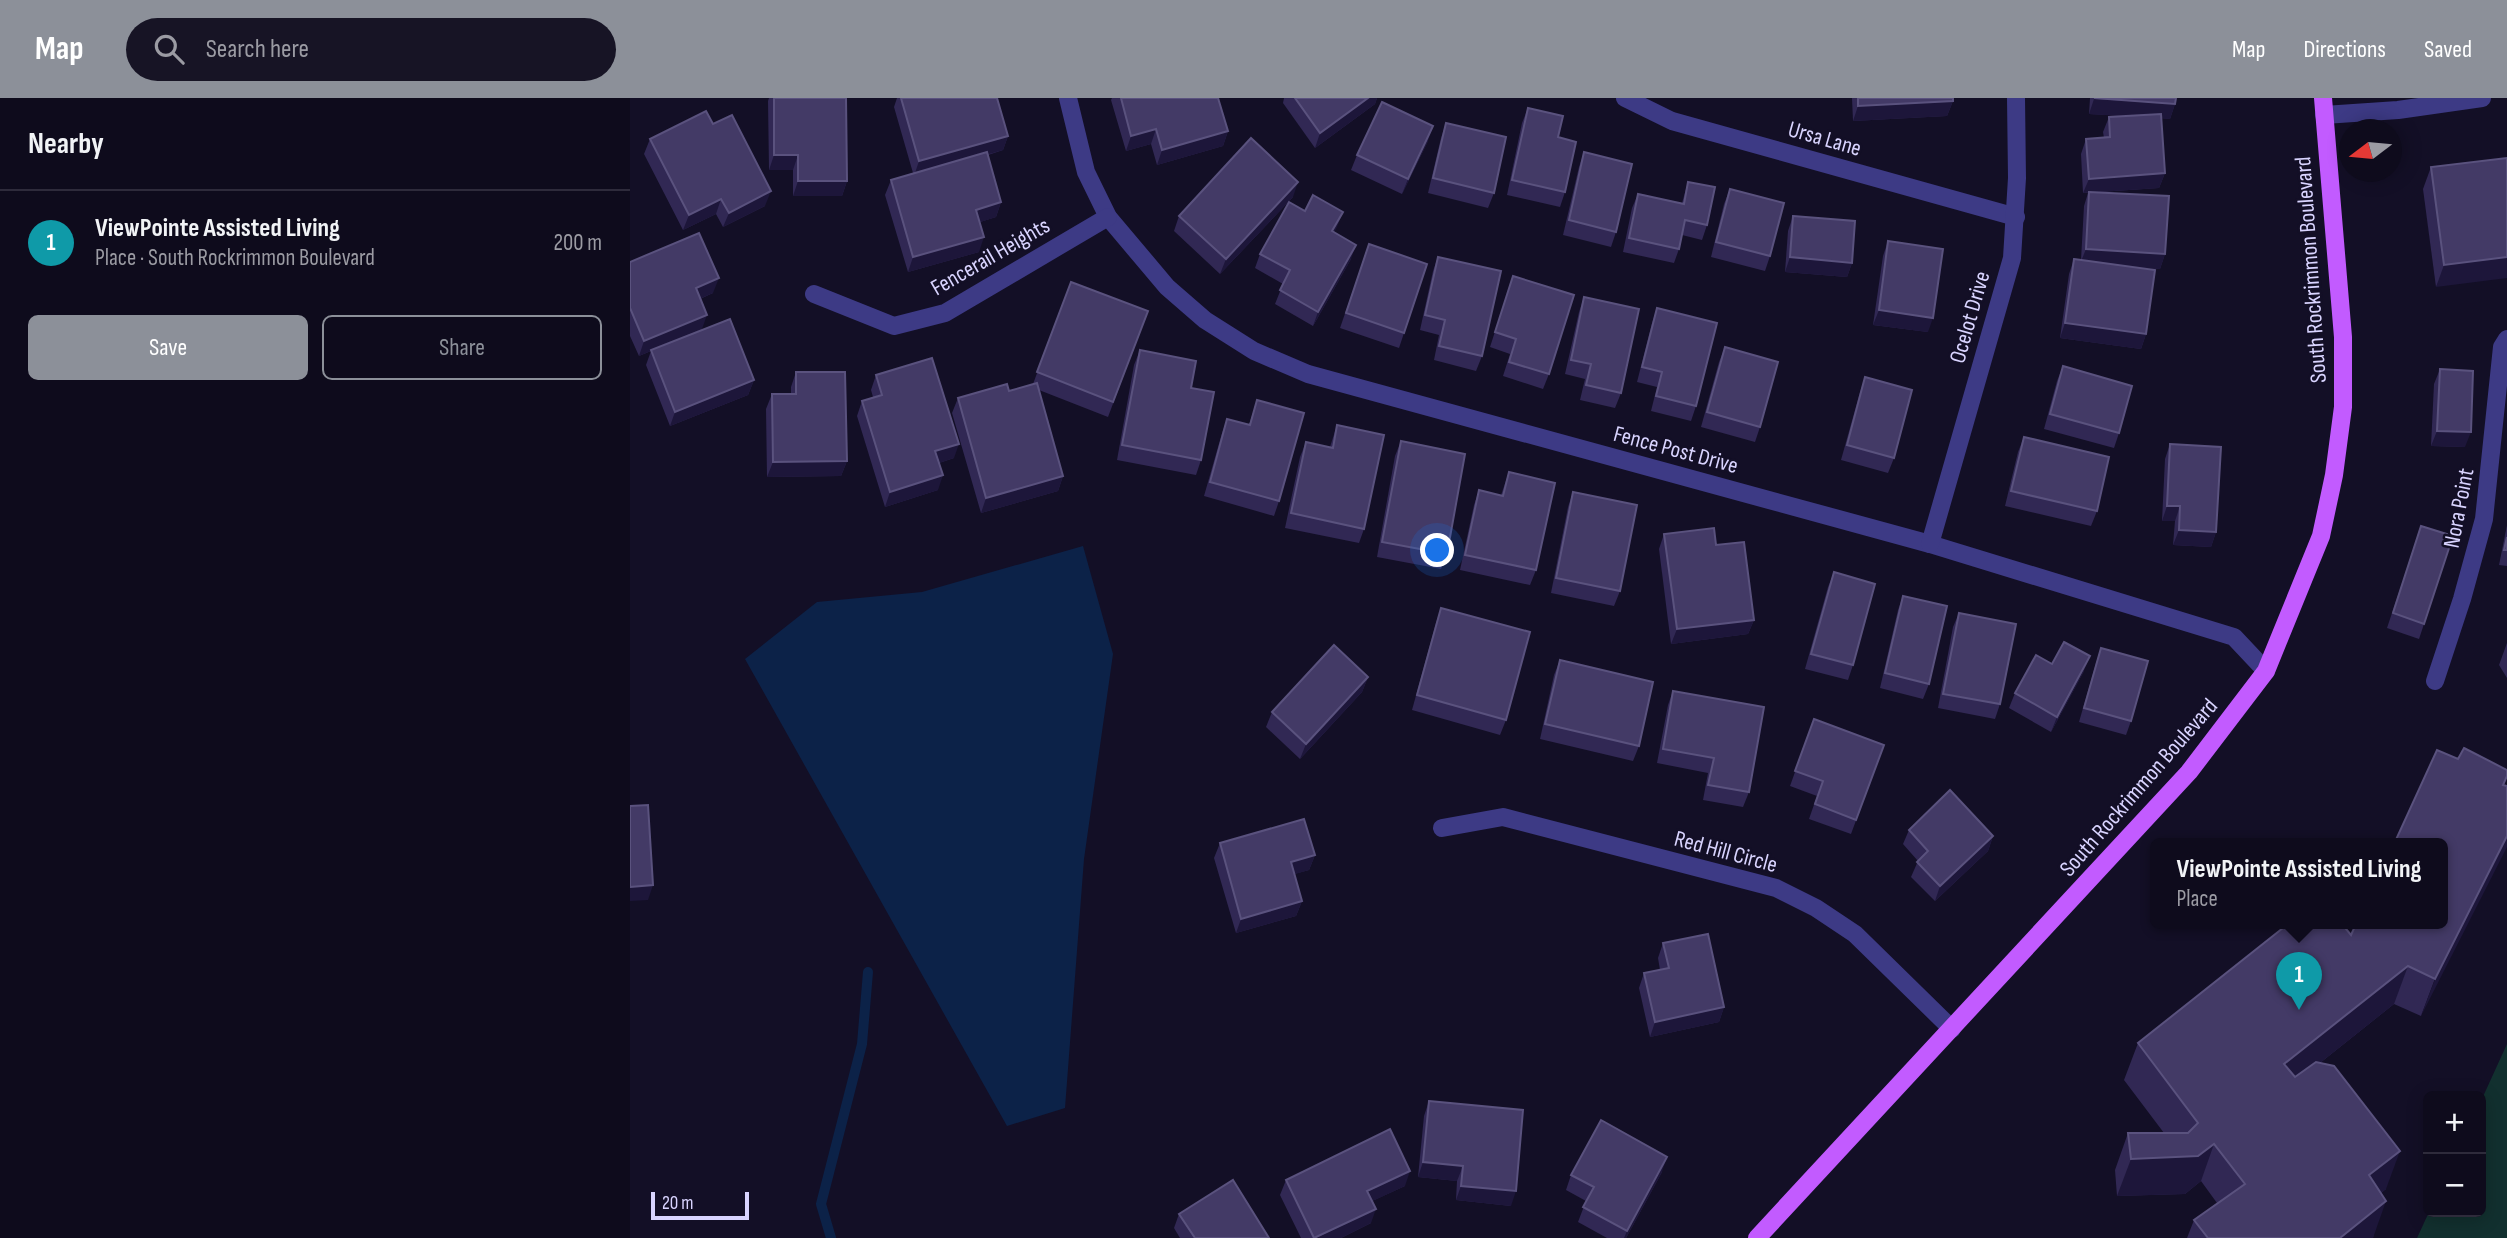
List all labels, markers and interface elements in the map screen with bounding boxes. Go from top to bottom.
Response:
search box [126,18,616,81]
text: Map [35,29,84,69]
icon: search [150,30,188,68]
text: Search here [206,34,309,65]
text: Map [2232,35,2265,64]
text: Directions [2303,35,2386,64]
text: Saved [2424,35,2472,64]
street label: Ursa Lane [1785,115,1865,163]
north arrow [2339,119,2402,182]
text: Nearby [28,126,104,162]
street label: South Rockrimmon Boulevard [2289,156,2333,384]
street label: Fencerail Heights [926,212,1055,302]
text: ViewPointe Assisted Living [95,213,340,244]
text: 1 [46,229,56,257]
text: 200 m [554,229,602,257]
text: Place · South Rockrimmon Boulevard [95,244,375,272]
street label: Ocelot Drive [1943,268,1996,366]
button: Save [28,315,308,380]
button: Share [322,315,602,380]
street label: Fence Post Drive [1610,420,1741,480]
street label: Nora Point [2438,466,2480,550]
your location [1420,533,1454,567]
street label: South Rockrimmon Boulevard [2054,693,2224,882]
street label: Red Hill Circle [1671,825,1780,879]
popup [2150,838,2448,929]
text: ViewPointe Assisted Living [2177,854,2421,885]
text: Place [2177,885,2218,913]
pin: 1 [2276,952,2322,1010]
map controls [2423,1091,2486,1217]
button: + [2423,1091,2486,1154]
button: − [2423,1154,2486,1217]
scale bar [651,1189,749,1221]
text: 20 m [662,1192,694,1215]

